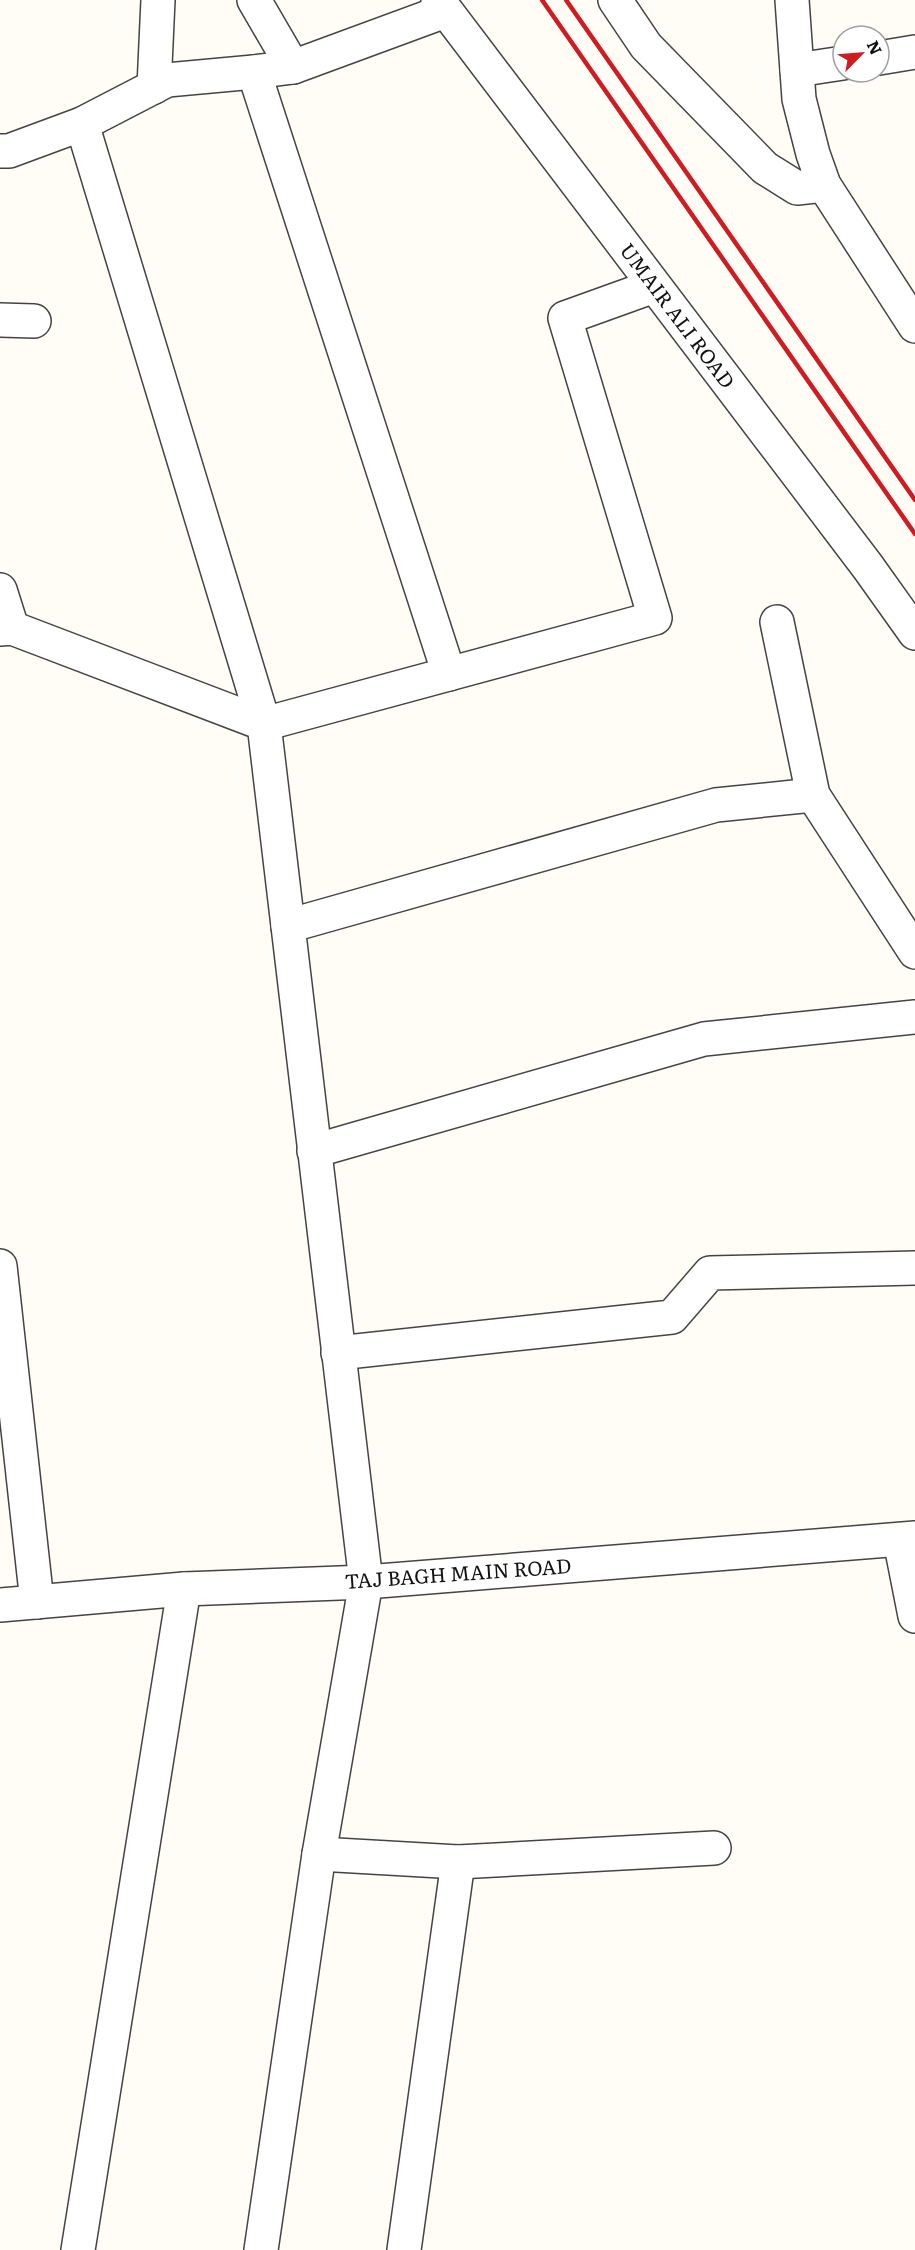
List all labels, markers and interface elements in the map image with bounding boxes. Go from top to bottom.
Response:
north arrow [831,24,891,84]
text: N [862,36,889,58]
street label: UMAIR ALI ROAD [614,236,743,394]
street label: TAJ BAGH MAIN ROAD [343,1549,572,1595]

